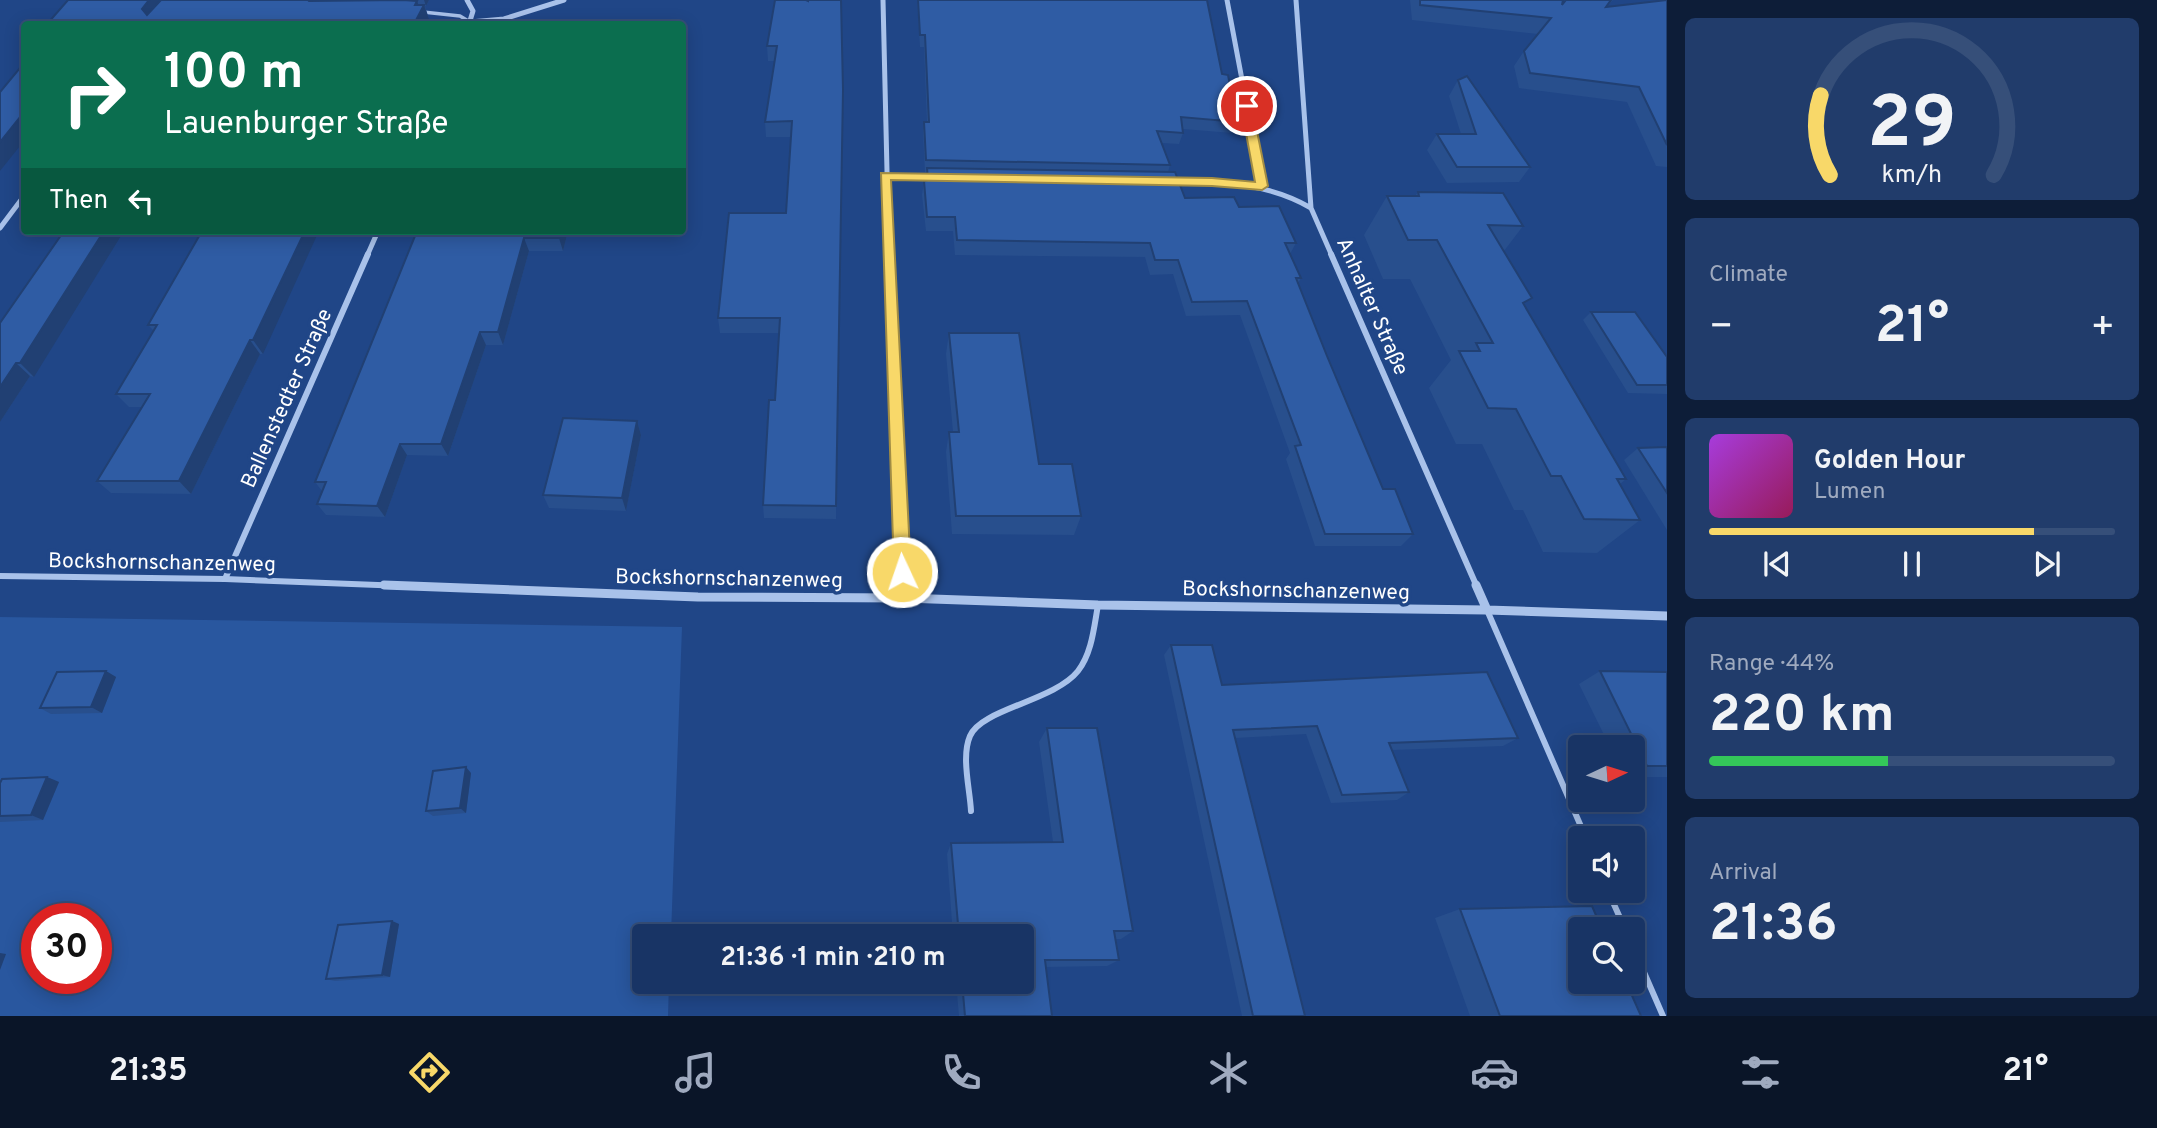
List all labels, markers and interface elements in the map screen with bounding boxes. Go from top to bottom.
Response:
text: 100 m [164,44,303,106]
icon: right [49,49,140,140]
pin [1217,76,1277,136]
text: 29 [1867,81,1957,173]
icon: arrive [1228,87,1266,125]
text: Lauenburger Straße [164,105,449,145]
text: km/h [1882,160,1942,192]
icon: left [122,182,160,220]
text: Then [49,185,108,218]
street label: Anhalter Straße [1329,233,1414,380]
text: Climate [1709,261,1788,290]
text: 21° [1875,295,1949,361]
text: − [1709,304,1734,353]
text: + [2090,304,2115,353]
street label: Ballenstedter Straße [236,305,339,493]
text: Golden Hour [1814,445,1965,478]
text: Lumen [1814,478,1885,507]
position arrow [865,535,939,609]
icon: previous [1758,545,1796,583]
icon: pause [1893,545,1931,583]
icon: next [2028,545,2066,583]
street label: Bockshornschanzenweg [48,548,276,579]
street label: Bockshornschanzenweg [615,564,843,595]
street label: Bockshornschanzenweg [1182,576,1410,607]
text: Range · 44% [1709,650,1834,679]
text: 220 km [1709,684,1895,750]
north arrow [1568,735,1645,812]
map controls [1568,735,1645,994]
button: sound [1568,826,1645,903]
text: Arrival [1709,859,1778,888]
text: 21:36 [1709,893,1837,959]
speed limit sign: 30 [21,903,112,994]
button: search [1568,917,1645,994]
text: 21:36 · 1 min · 210 m [720,942,946,975]
icon: directions [405,1048,454,1097]
icon: music [671,1048,720,1097]
icon: phone [937,1048,986,1097]
icon: climate [1204,1048,1253,1097]
icon: car [1470,1048,1519,1097]
icon: filters [1736,1048,1785,1097]
text: 21:35 [109,1052,188,1092]
text: 21° [2003,1052,2048,1092]

